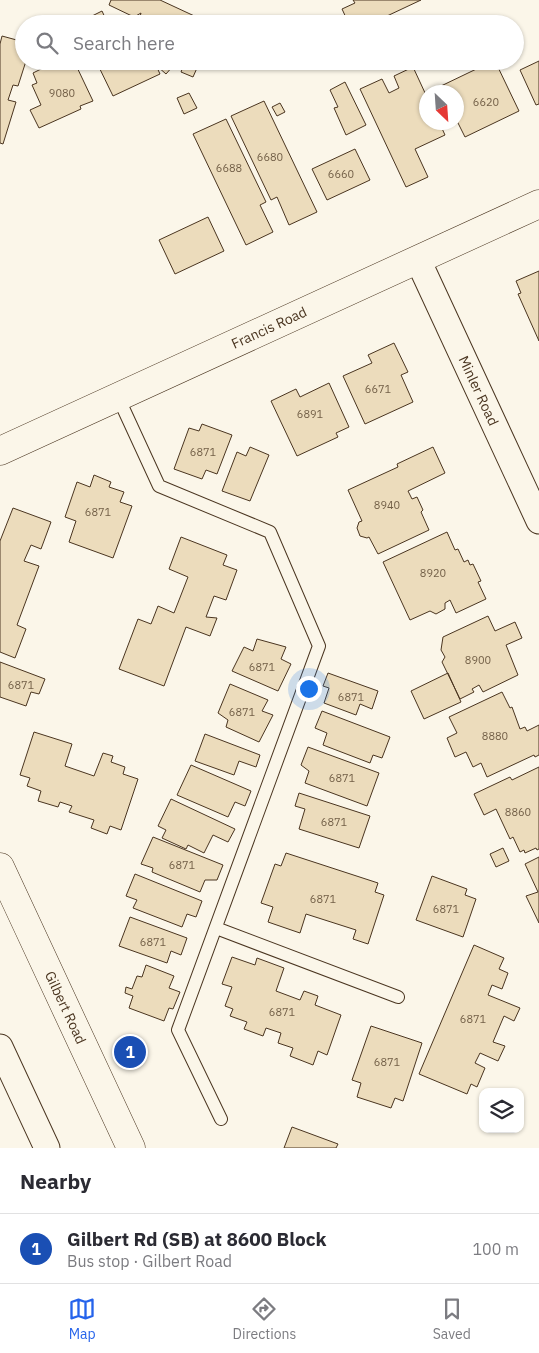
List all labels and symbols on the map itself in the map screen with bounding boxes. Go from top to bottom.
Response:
north arrow [419,85,464,130]
house number: 9080 [49,86,75,100]
house number: 6620 [473,95,499,109]
house number: 6680 [257,150,283,164]
house number: 6688 [216,161,242,175]
house number: 6660 [328,167,354,181]
street label: Francis Road [229,303,310,353]
street label: Minler Road [455,353,503,428]
house number: 6671 [365,382,392,396]
house number: 6891 [297,407,324,421]
house number: 6871 [190,445,217,459]
house number: 8940 [374,498,400,512]
house number: 6871 [85,505,112,519]
house number: 8920 [420,566,446,580]
house number: 8900 [465,653,491,667]
house number: 6871 [249,660,276,674]
your location [296,676,322,702]
house number: 6871 [8,678,35,692]
house number: 6871 [338,690,365,704]
house number: 6871 [229,705,256,719]
house number: 8880 [482,729,508,743]
house number: 6871 [329,771,356,785]
house number: 8860 [505,805,531,819]
house number: 6871 [321,815,348,829]
house number: 6871 [169,858,196,872]
house number: 6871 [310,892,337,906]
house number: 6871 [433,902,460,916]
house number: 6871 [140,935,167,949]
street label: Gilbert Road [41,968,90,1047]
house number: 6871 [269,1005,296,1019]
house number: 6871 [460,1012,487,1026]
pin: 1 [114,1033,146,1071]
house number: 6871 [374,1055,401,1069]

